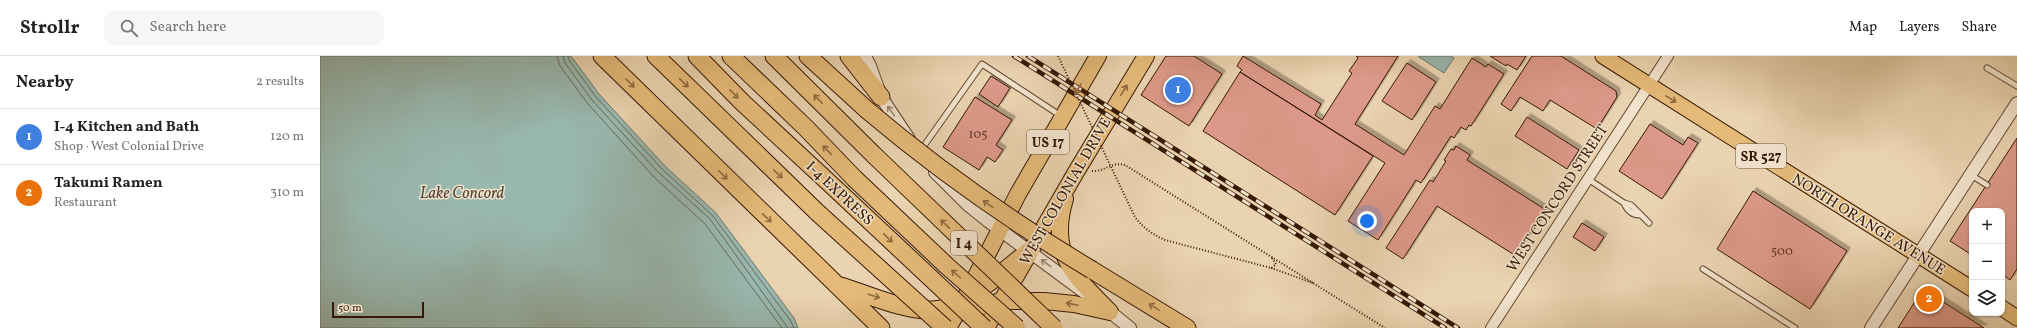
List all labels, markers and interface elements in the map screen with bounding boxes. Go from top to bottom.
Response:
search box [104,10,384,46]
text: Strollr [20,15,80,41]
icon: search [118,17,140,39]
text: Search here [150,17,226,38]
text: Map [1849,18,1877,37]
text: Layers [1899,18,1939,37]
text: Share [1961,18,1997,37]
text: Nearby [16,71,74,94]
text: 2 results [256,73,304,91]
pin: 1 [1165,75,1191,105]
one-way arrow [625,78,635,88]
one-way arrow [679,78,689,88]
one-way arrow [1073,83,1081,95]
one-way arrow [1121,84,1129,96]
one-way arrow [729,89,739,99]
one-way arrow [813,94,823,104]
one-way arrow [1665,95,1676,103]
one-way arrow [887,106,895,117]
street label: WEST COLONIAL DRIVE [1015,114,1117,269]
text: I-4 Kitchen and Bath [54,117,199,138]
street label: WEST CONCORD STREET [1503,121,1614,277]
house number: 105 [969,126,987,144]
text: 1 [26,128,32,146]
text: 120 m [270,128,304,146]
road number: US 17 [1027,130,1069,154]
text: Shop · West Colonial Drive [54,138,204,156]
road number: SR 527 [1736,144,1786,168]
one-way arrow [822,145,831,155]
street label: I-4 EXPRESS [800,157,878,231]
one-way arrow [773,169,783,179]
street label: NORTH ORANGE AVENUE [1787,169,1949,281]
one-way arrow [718,170,728,180]
text: Takumi Ramen [54,173,163,194]
water label: Lake Concord [420,183,505,205]
text: 2 [26,184,32,202]
text: 310 m [270,184,304,202]
text: Restaurant [54,194,117,212]
one-way arrow [983,200,994,208]
map controls [1969,208,2005,316]
button: + [1969,208,2005,244]
your location [1357,211,1377,231]
one-way arrow [762,213,772,223]
one-way arrow [940,219,950,229]
road number: I 4 [951,231,977,255]
one-way arrow [883,233,893,243]
house number: 500 [1771,243,1793,261]
button: − [1969,244,2005,280]
one-way arrow [1041,259,1052,267]
one-way arrow [951,270,961,279]
button: layers [1969,280,2005,316]
pin: 2 [1916,284,1942,314]
one-way arrow [867,293,879,301]
scale bar [332,300,424,319]
one-way arrow [1066,300,1079,308]
text: 50 m [338,301,362,316]
one-way arrow [1148,302,1160,310]

